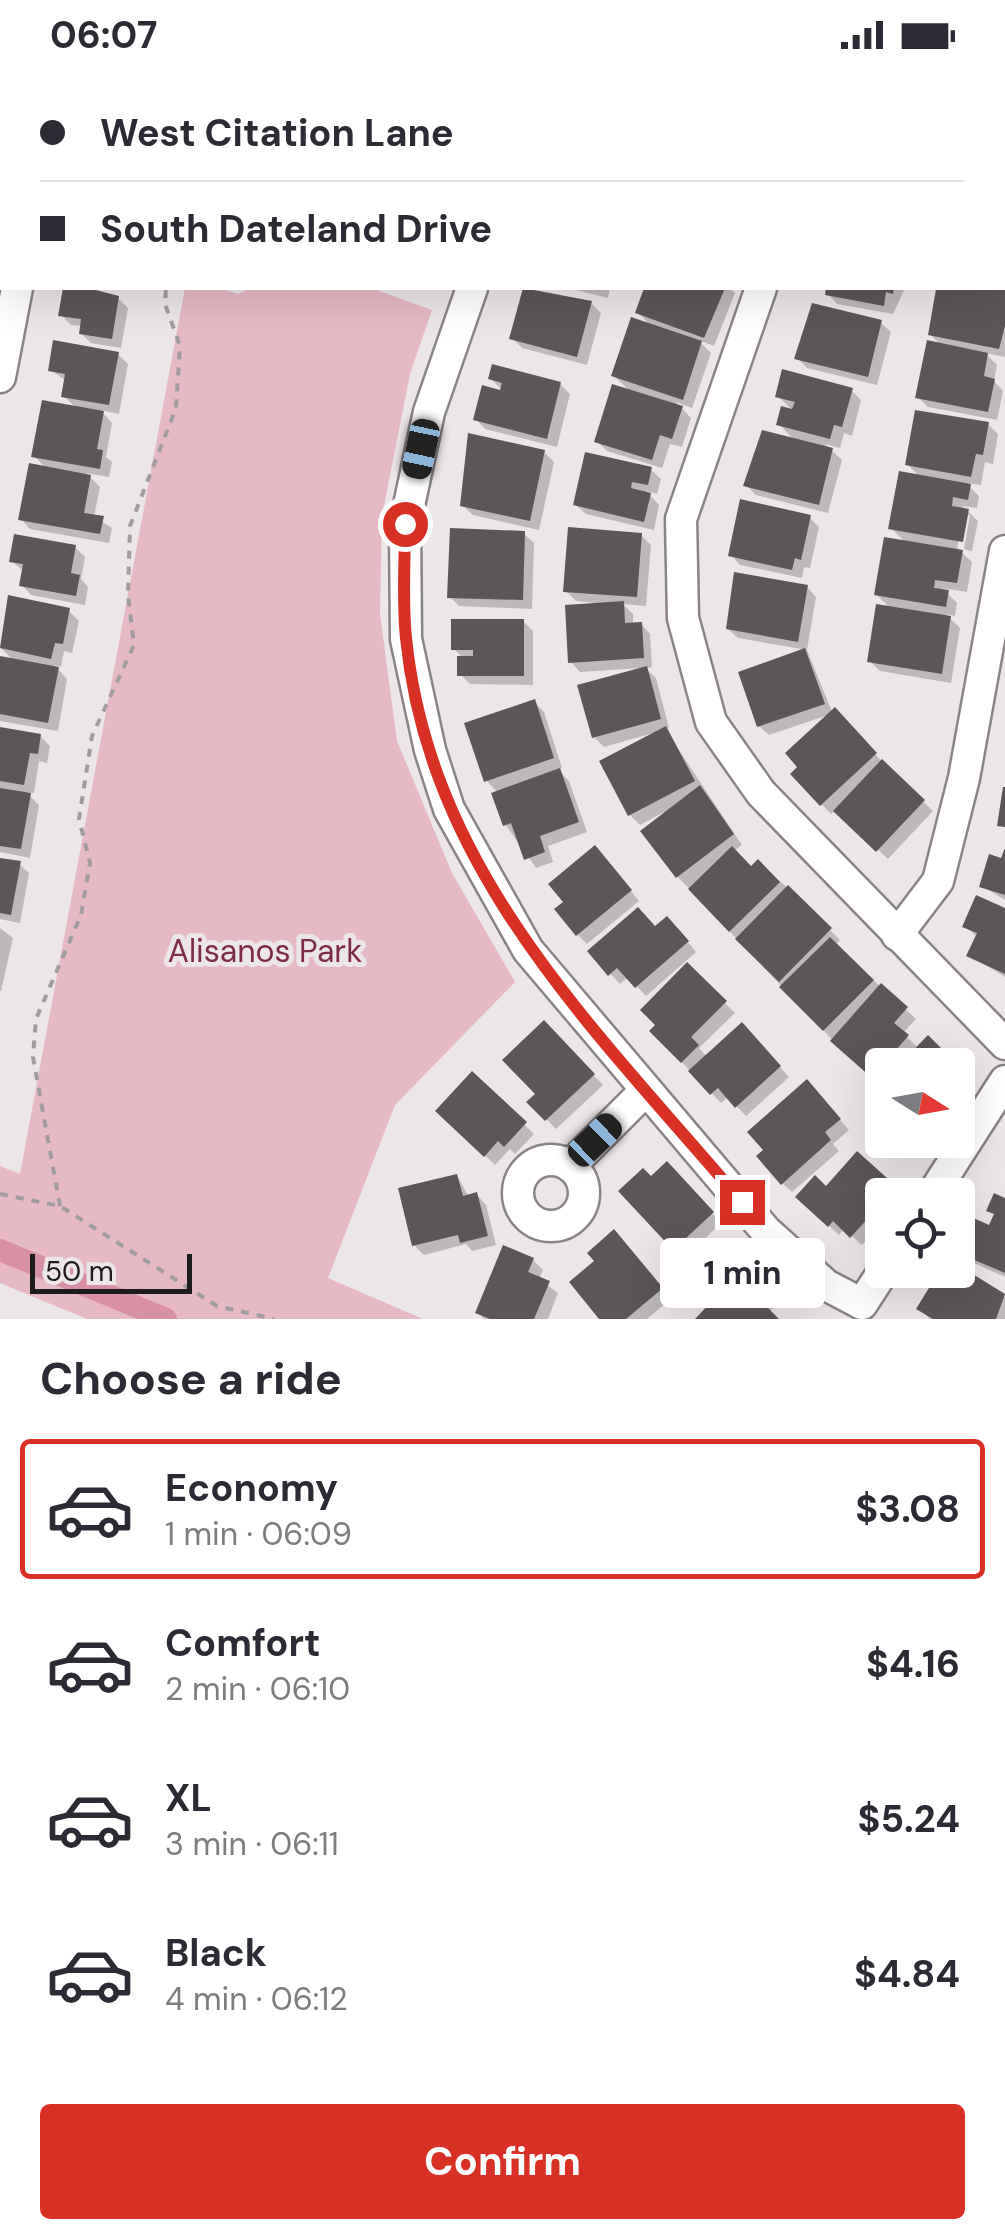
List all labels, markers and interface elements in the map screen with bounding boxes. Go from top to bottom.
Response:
text: 06:07 [50,10,157,60]
text: West Citation Lane [100,108,454,158]
text: South Dateland Drive [100,204,492,254]
car [400,417,442,481]
route start [383,502,428,547]
park label: Alisanos Park [168,930,362,972]
north arrow [865,1048,975,1158]
map controls [865,1048,975,1288]
car [563,1108,627,1172]
button: locate [865,1178,975,1288]
route end [720,1180,765,1225]
callout: 1 min [660,1237,824,1307]
scale bar [30,1249,192,1294]
text: 1 min [704,1252,781,1294]
text: 50 m [45,1253,114,1290]
text: Choose a ride [40,1349,342,1408]
text: Economy [165,1463,338,1513]
icon: car [45,1464,135,1554]
text: $3.08 [855,1484,960,1534]
text: 1 min · 06:09 [165,1513,352,1555]
text: Comfort [165,1618,321,1668]
icon: car [45,1619,135,1709]
text: $4.16 [866,1639,960,1689]
text: 2 min · 06:10 [165,1668,350,1710]
text: XL [165,1773,212,1823]
icon: car [45,1774,135,1864]
text: $5.24 [857,1794,960,1844]
text: 3 min · 06:11 [165,1823,339,1865]
text: Black [165,1928,267,1978]
icon: car [45,1929,135,2019]
text: $4.84 [854,1949,960,1999]
text: 4 min · 06:12 [165,1978,348,2020]
button: Confirm [40,2104,965,2219]

